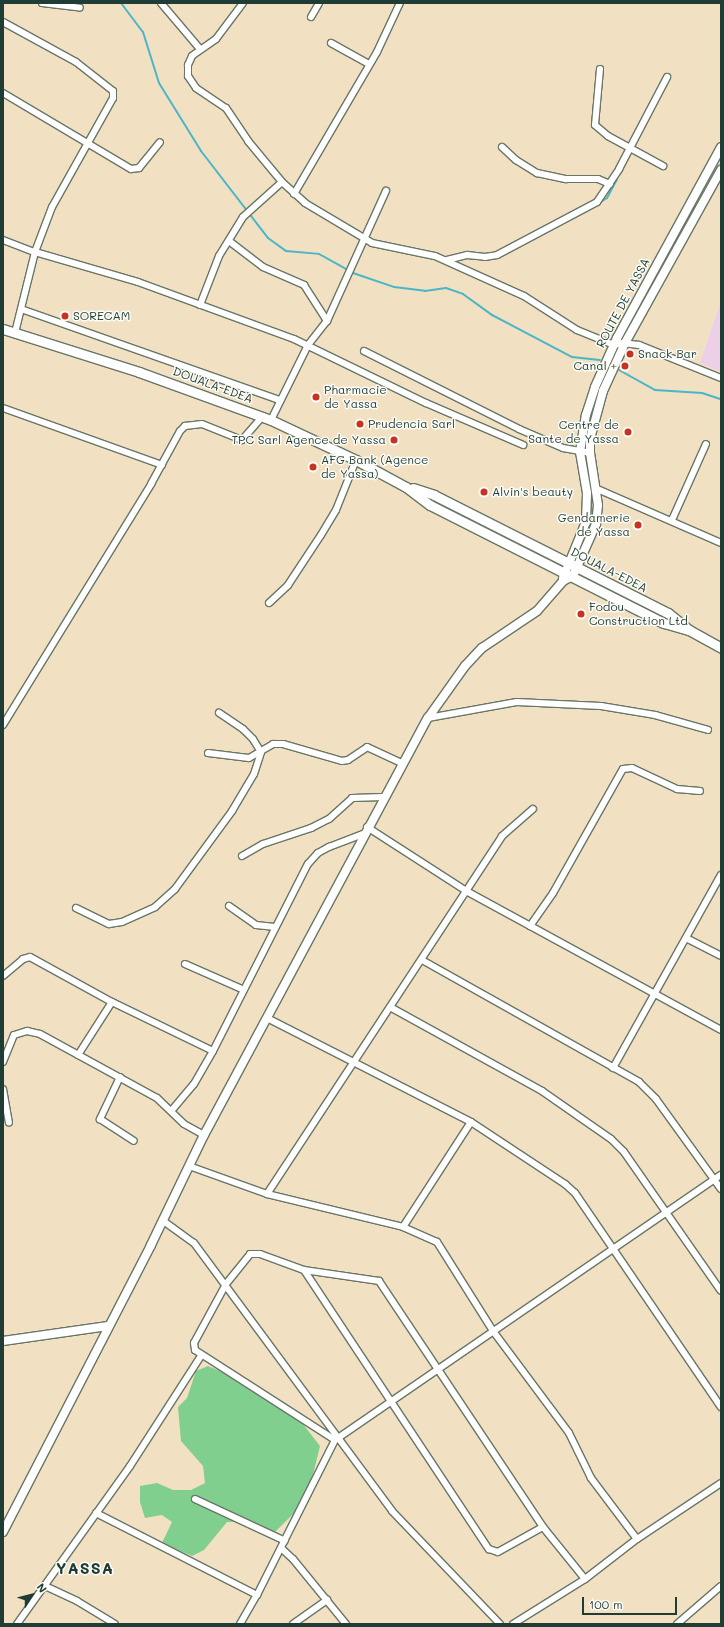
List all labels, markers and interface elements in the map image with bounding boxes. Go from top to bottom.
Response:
street label: ROUTE DE YASSA [593,256,653,350]
place label: SORECAM [73,309,130,323]
marker: SORECAM [60,311,70,321]
place label: Snack Bar [638,347,697,361]
marker: Snack Bar [625,349,635,359]
place label: Canal + [574,359,617,373]
marker: Canal + [620,361,630,371]
street label: DOUALA-EDEA [171,364,255,406]
place label: Pharmacie de Yassa [324,383,387,411]
marker: Pharmacie de Yassa [311,392,321,402]
place label: Prudencia Sarl [368,417,455,431]
place label: Centre de Sante de Yassa [528,418,619,446]
marker: Prudencia Sarl [355,419,365,429]
marker: Centre de Sante de Yassa [622,426,634,438]
place label: TPC Sarl Agence de Yassa [231,433,386,447]
marker: TPC Sarl Agence de Yassa [389,435,399,445]
place label: AFG Bank (Agence de Yassa) [321,453,428,481]
marker: AFG Bank (Agence de Yassa) [308,462,318,472]
place label: Alvin's beauty [492,485,573,499]
marker: Alvin's beauty [479,487,489,497]
place label: Gendamerie de Yassa [558,511,630,539]
marker: Gendamerie de Yassa [633,520,643,530]
street label: DOUALA-EDEA [568,545,650,595]
place label: Fodou Construction Ltd [589,600,688,628]
marker: Fodou Construction Ltd [576,609,586,619]
district label: YASSA [56,1558,114,1578]
north arrow [12,1575,52,1615]
text: N [34,1580,51,1595]
scale bar [584,1589,679,1615]
text: 100 m [589,1596,623,1612]

